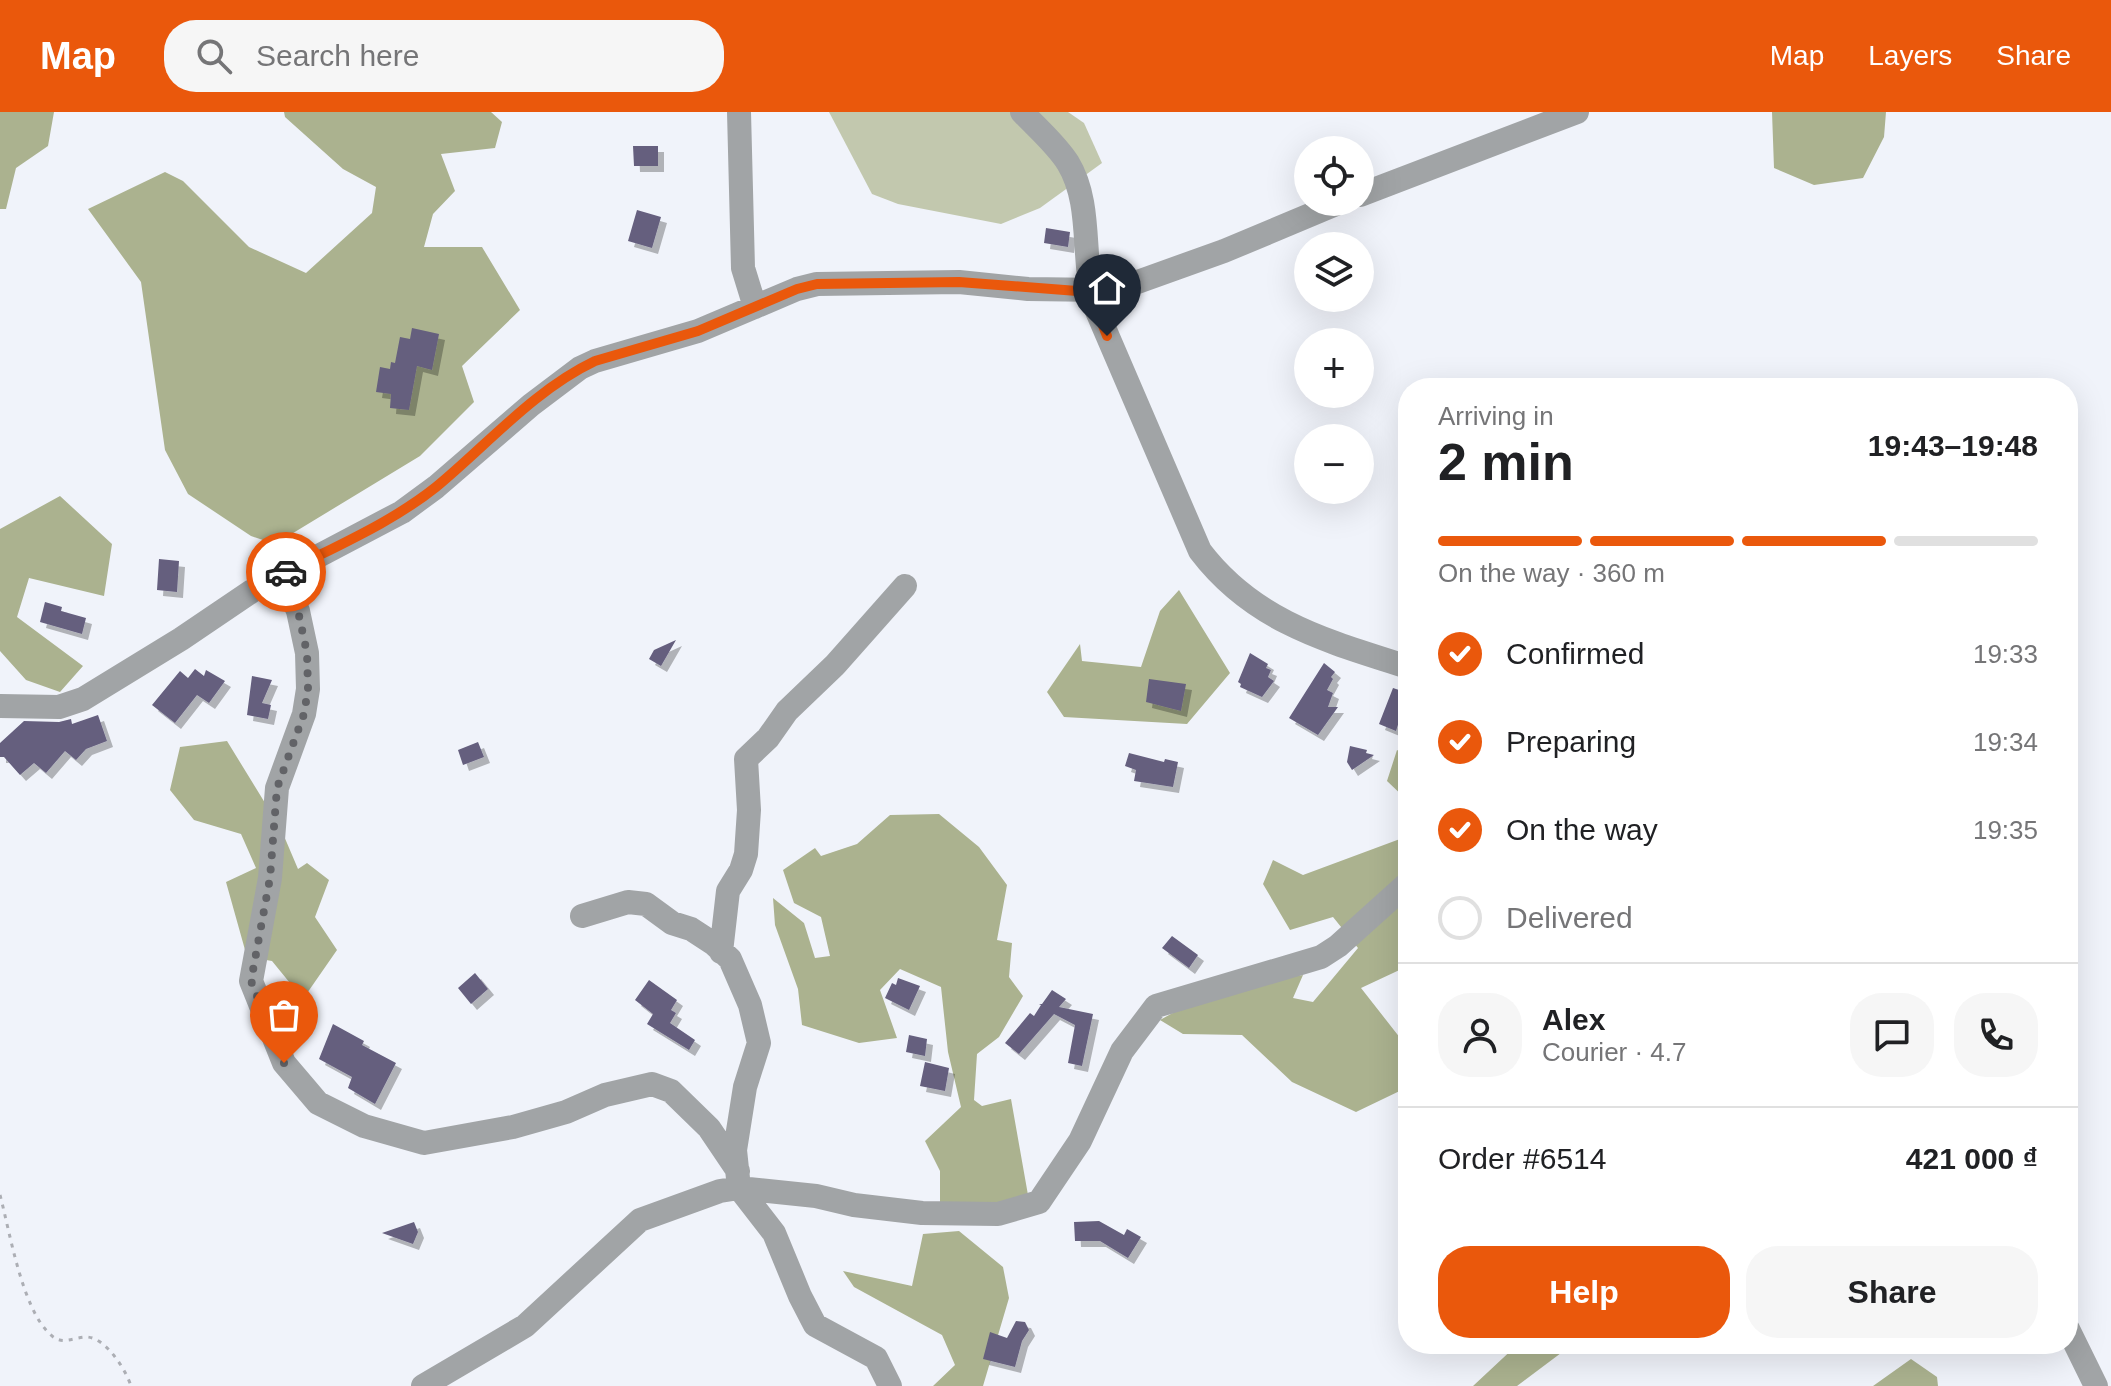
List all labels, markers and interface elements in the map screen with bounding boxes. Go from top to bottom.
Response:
search box [164,20,724,92]
icon: search [192,34,236,78]
text: Map [40,35,116,77]
text: Search here [256,39,419,72]
text: Map [1770,40,1824,71]
text: Layers [1868,40,1952,71]
text: Share [1996,40,2071,71]
map controls [1294,136,1374,504]
button: locate [1294,136,1374,216]
button: layers [1294,232,1374,312]
pin [1073,254,1141,336]
icon: home [1085,266,1129,310]
button: + [1294,328,1374,408]
text: Arriving in [1438,401,1554,431]
button: − [1294,424,1374,504]
text: 19:43–19:48 [1868,429,2038,462]
text: 2 min [1438,433,1574,491]
courier [246,532,326,612]
icon: car [264,550,308,594]
text: On the way · 360 m [1438,558,1665,588]
icon: check [1438,632,1482,676]
text: Confirmed [1506,637,1644,670]
text: 19:33 [1973,639,2038,669]
icon: check [1438,720,1482,764]
text: Preparing [1506,725,1636,758]
text: 19:34 [1973,727,2038,757]
icon: check [1438,808,1482,852]
text: On the way [1506,813,1658,846]
text: 19:35 [1973,815,2038,845]
text: Delivered [1506,901,1633,934]
pin [250,981,318,1063]
icon: bag [262,993,306,1037]
button: person [1438,993,1522,1077]
button: chat [1850,993,1934,1077]
button: phone [1954,993,2038,1077]
text: Alex [1542,1003,1605,1036]
text: Courier · 4.7 [1542,1037,1687,1067]
text: Order #6514 [1438,1142,1606,1175]
text: 421 000 ₫ [1906,1142,2038,1175]
button: Help [1438,1246,1730,1338]
button: Share [1746,1246,2038,1338]

